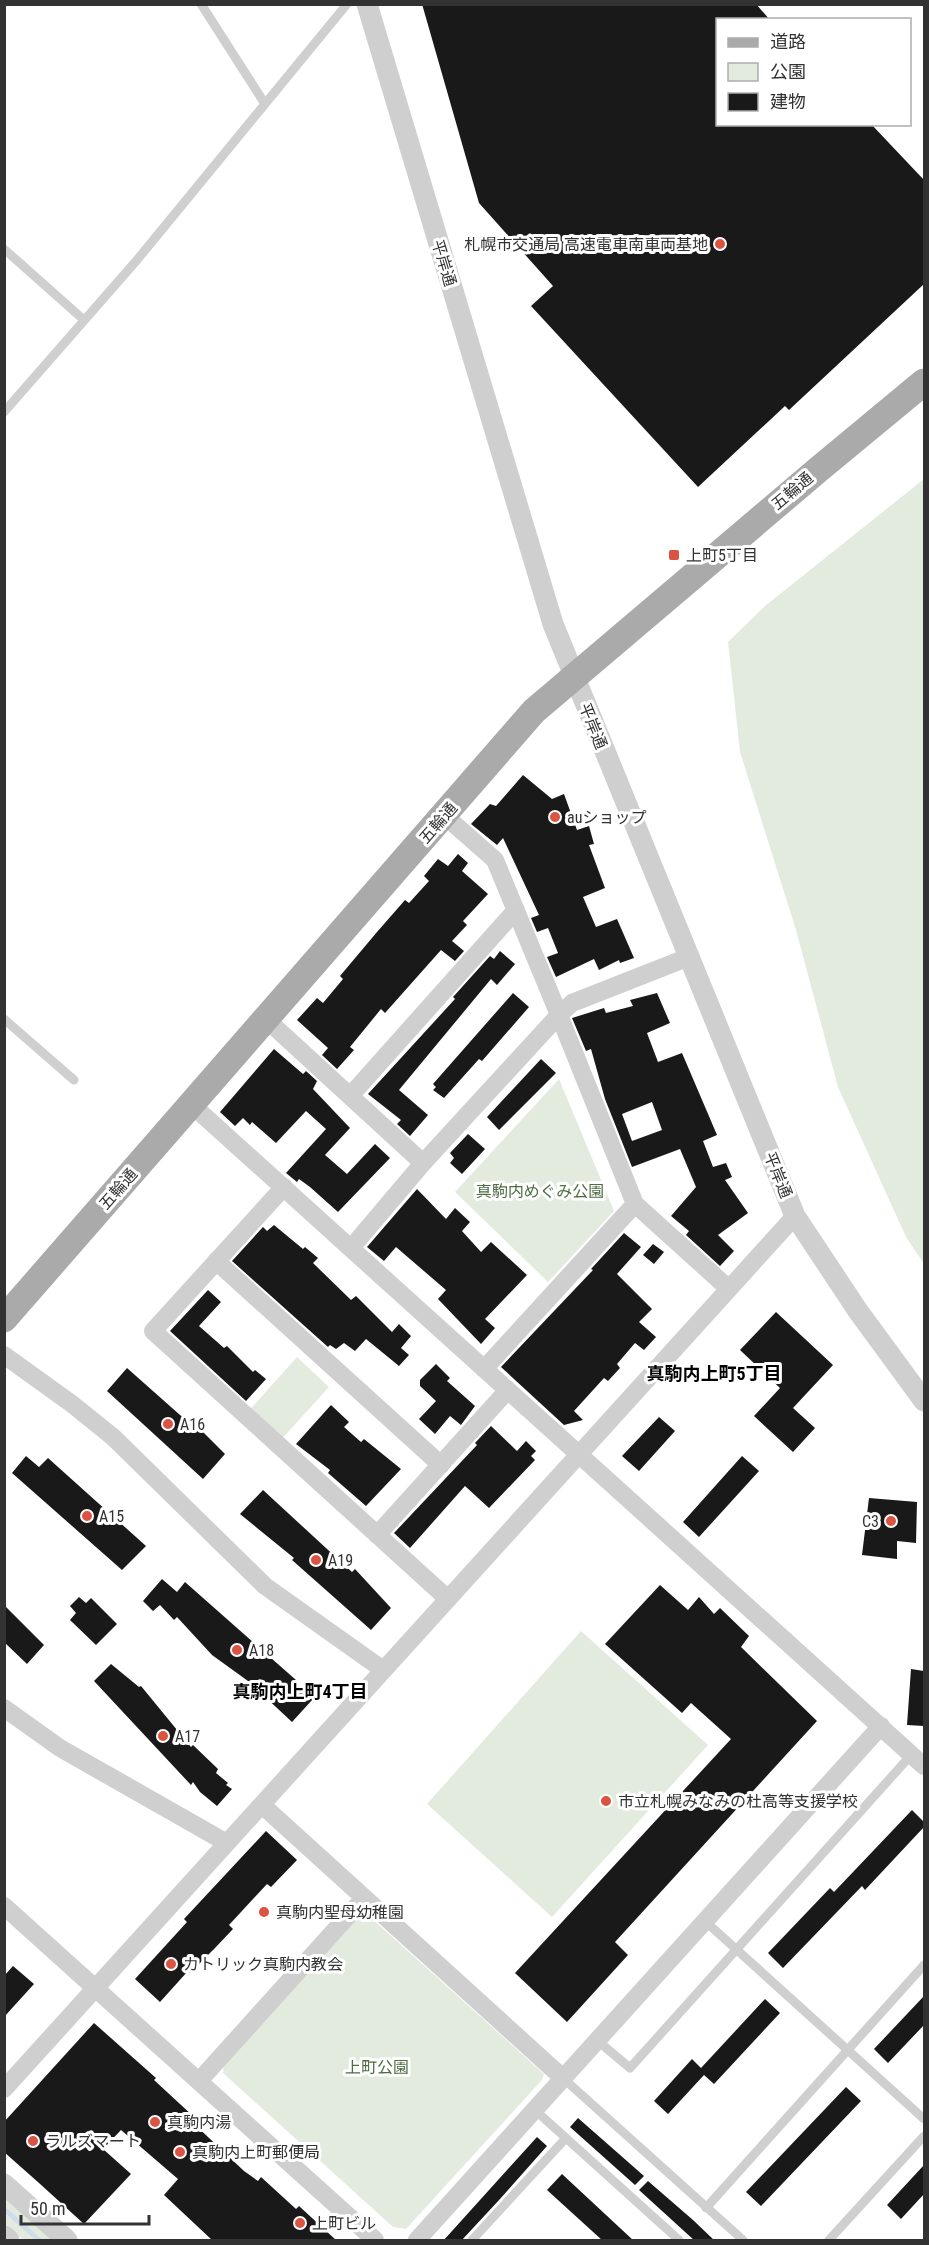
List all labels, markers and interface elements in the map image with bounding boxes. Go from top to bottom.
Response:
legend [716,18,911,126]
text: 道路 [770,31,806,52]
text: 公園 [770,61,806,82]
text: 建物 [770,91,806,112]
place label: 札幌市交通局 高速電車南車両基地 [464,235,708,254]
street label: 平岸通 [428,237,460,289]
marker: 札幌市交通局 高速電車南車両基地 [713,237,727,251]
street label: 五輪通 [768,468,816,514]
place label: 上町5丁目 [686,546,758,565]
marker: 上町5丁目 [667,548,681,562]
street label: 平岸通 [575,700,611,752]
street label: 五輪通 [415,799,461,847]
place label: auショップ [567,808,646,827]
marker: auショップ [548,810,562,824]
street label: 平岸通 [760,1149,796,1201]
street label: 五輪通 [95,1165,141,1213]
park label: 真駒内めぐみ公園 [476,1182,604,1201]
district label: 真駒内上町5丁目 [646,1363,782,1384]
place label: A16 [180,1415,205,1434]
marker: A16 [161,1417,175,1431]
place label: A15 [99,1507,124,1526]
marker: A15 [80,1509,94,1523]
place label: C3 [862,1512,879,1531]
marker: C3 [884,1514,898,1528]
place label: A19 [328,1551,353,1570]
marker: A19 [309,1553,323,1567]
place label: A18 [249,1641,274,1660]
marker: A18 [230,1643,244,1657]
district label: 真駒内上町4丁目 [232,1681,368,1702]
place label: A17 [175,1727,200,1746]
marker: A17 [156,1729,170,1743]
place label: 市立札幌みなみの杜高等支援学校 [618,1792,858,1811]
marker: 市立札幌みなみの杜高等支援学校 [599,1794,613,1808]
place label: 真駒内聖母幼稚園 [276,1903,404,1922]
marker: 真駒内聖母幼稚園 [257,1905,271,1919]
place label: カトリック真駒内教会 [183,1955,343,1974]
marker: カトリック真駒内教会 [164,1957,178,1971]
park label: 上町公園 [345,2058,409,2077]
place label: 真駒内湯 [167,2113,231,2132]
marker: 真駒内湯 [148,2115,162,2129]
place label: ラルズマート [45,2132,141,2151]
marker: ラルズマート [26,2134,40,2148]
place label: 真駒内上町郵便局 [192,2143,320,2162]
marker: 真駒内上町郵便局 [173,2145,187,2159]
scale bar [21,2188,148,2226]
text: 50 m [30,2198,65,2219]
place label: 上町ビル [312,2214,376,2233]
marker: 上町ビル [293,2216,307,2230]

